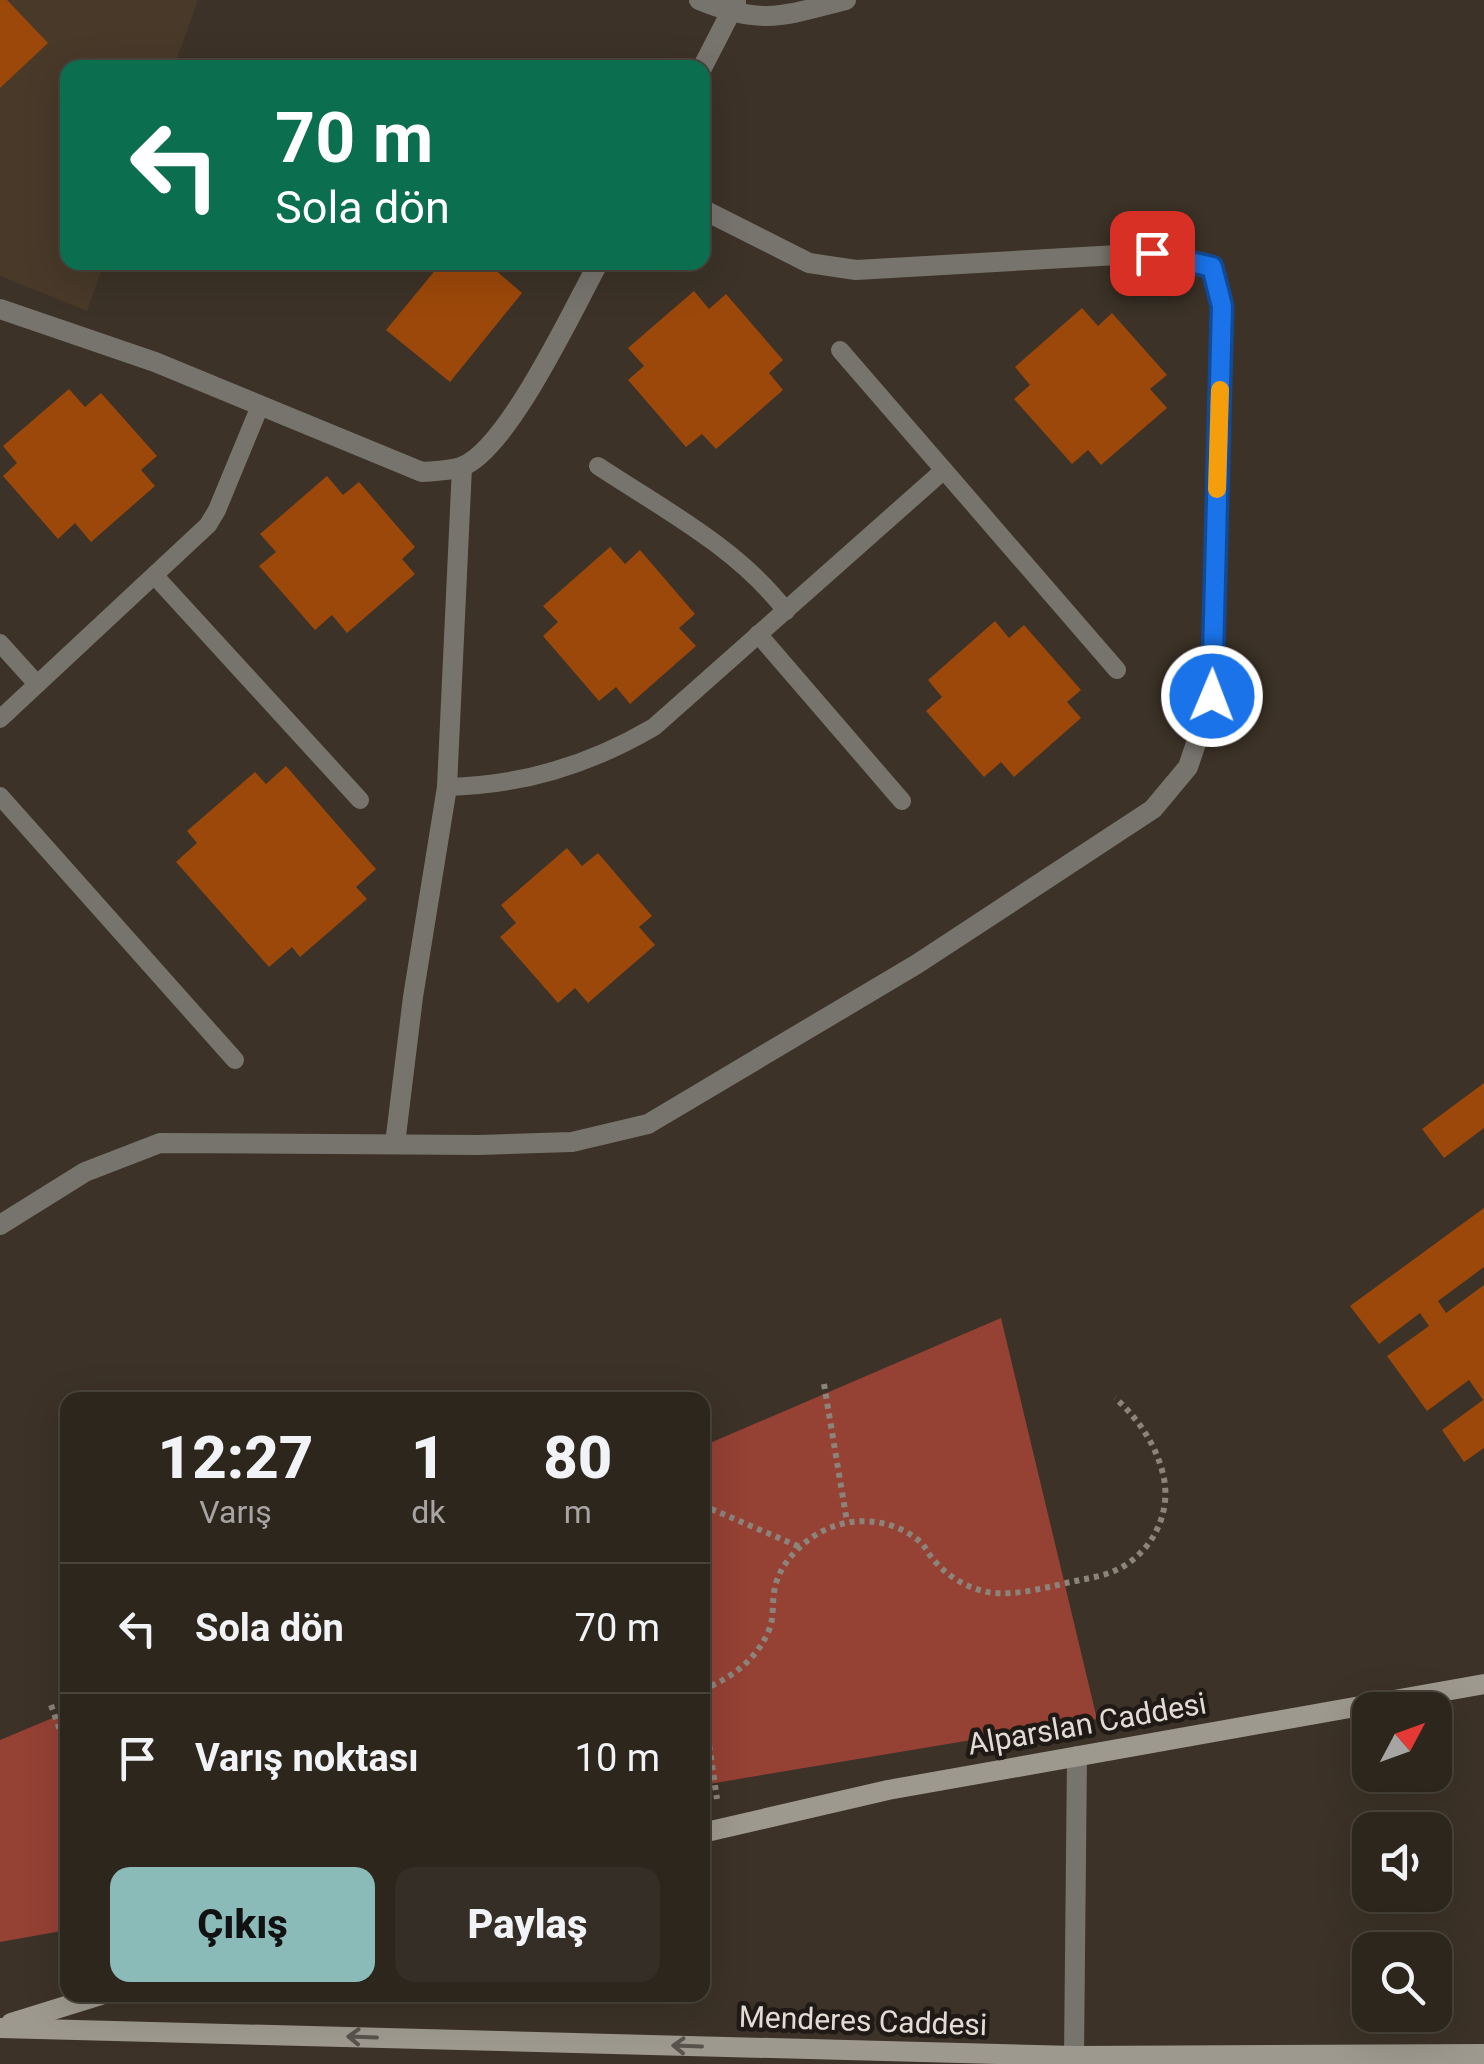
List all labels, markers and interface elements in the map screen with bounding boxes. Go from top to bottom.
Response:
text: 70 m [275,97,433,179]
icon: left [110,100,240,230]
text: Sola dön [275,181,450,234]
pin [1110,211,1195,296]
icon: arrive [1125,226,1180,281]
position arrow [1160,644,1264,748]
text: 12:27 [158,1422,313,1493]
text: 1 [411,1422,446,1493]
text: 80 [543,1422,612,1493]
text: Varış [199,1493,272,1531]
text: dk [411,1493,445,1531]
text: m [564,1493,592,1531]
icon: left [110,1601,165,1656]
text: Sola dön [195,1606,344,1650]
text: 70 m [575,1606,660,1650]
street label: Alparslan Caddesi [965,1685,1209,1762]
north arrow [1352,1692,1452,1792]
map controls [1352,1692,1452,2032]
icon: arrive [110,1731,165,1786]
text: Varış noktası [195,1736,419,1780]
text: 10 m [575,1736,660,1780]
button: sound [1352,1812,1452,1912]
button: Çıkış [110,1867,375,1982]
button: Paylaş [395,1867,660,1982]
button: search [1352,1932,1452,2032]
street label: Menderes Caddesi [738,1999,988,2042]
one-way arrow [346,2028,378,2047]
one-way arrow [671,2036,703,2055]

